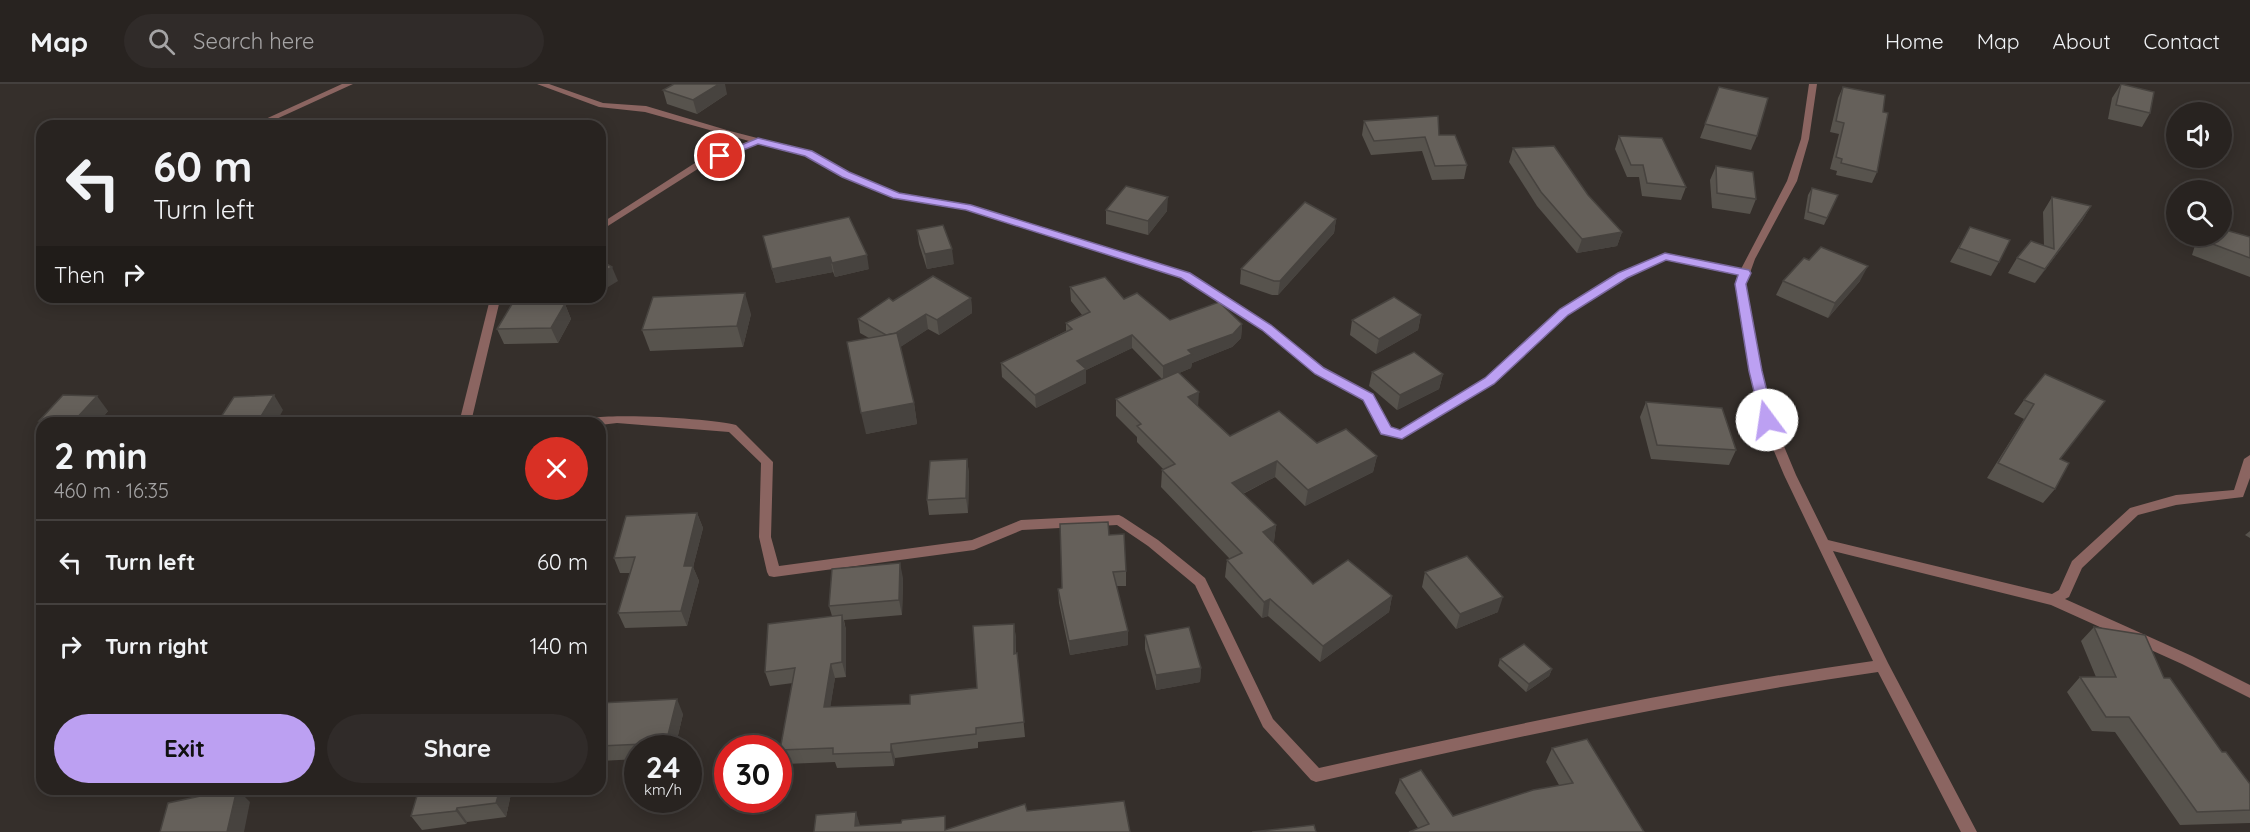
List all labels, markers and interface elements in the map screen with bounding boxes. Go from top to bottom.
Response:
search box [124,14,544,68]
text: Map [30,24,88,59]
icon: search [145,25,178,58]
text: Search here [193,27,315,55]
text: Home [1885,28,1944,54]
text: Map [1977,28,2020,54]
text: About [2053,28,2111,54]
text: Contact [2144,28,2220,54]
map controls [2166,102,2232,246]
button: sound [2166,102,2232,168]
pin [694,130,745,181]
icon: arrive [703,139,736,172]
text: 60 m [153,140,253,193]
icon: left [54,144,132,222]
button: search [2166,180,2232,246]
text: Turn left [153,192,255,226]
icon: right [117,258,150,291]
text: Then [54,261,105,289]
position arrow [1735,388,1799,452]
text: 2 min [54,433,148,478]
button: close [525,437,588,500]
text: 460 m · 16:35 [54,478,169,503]
icon: left [54,546,87,579]
text: Turn left [105,548,195,576]
text: 60 m [537,548,588,576]
icon: right [54,630,87,663]
text: Turn right [105,632,209,660]
text: 140 m [529,632,588,660]
button: Exit [54,714,315,783]
button: Share [327,714,588,783]
speed limit sign: 30 [714,735,792,813]
text: 24 [646,748,680,786]
text: km/h [644,780,682,799]

